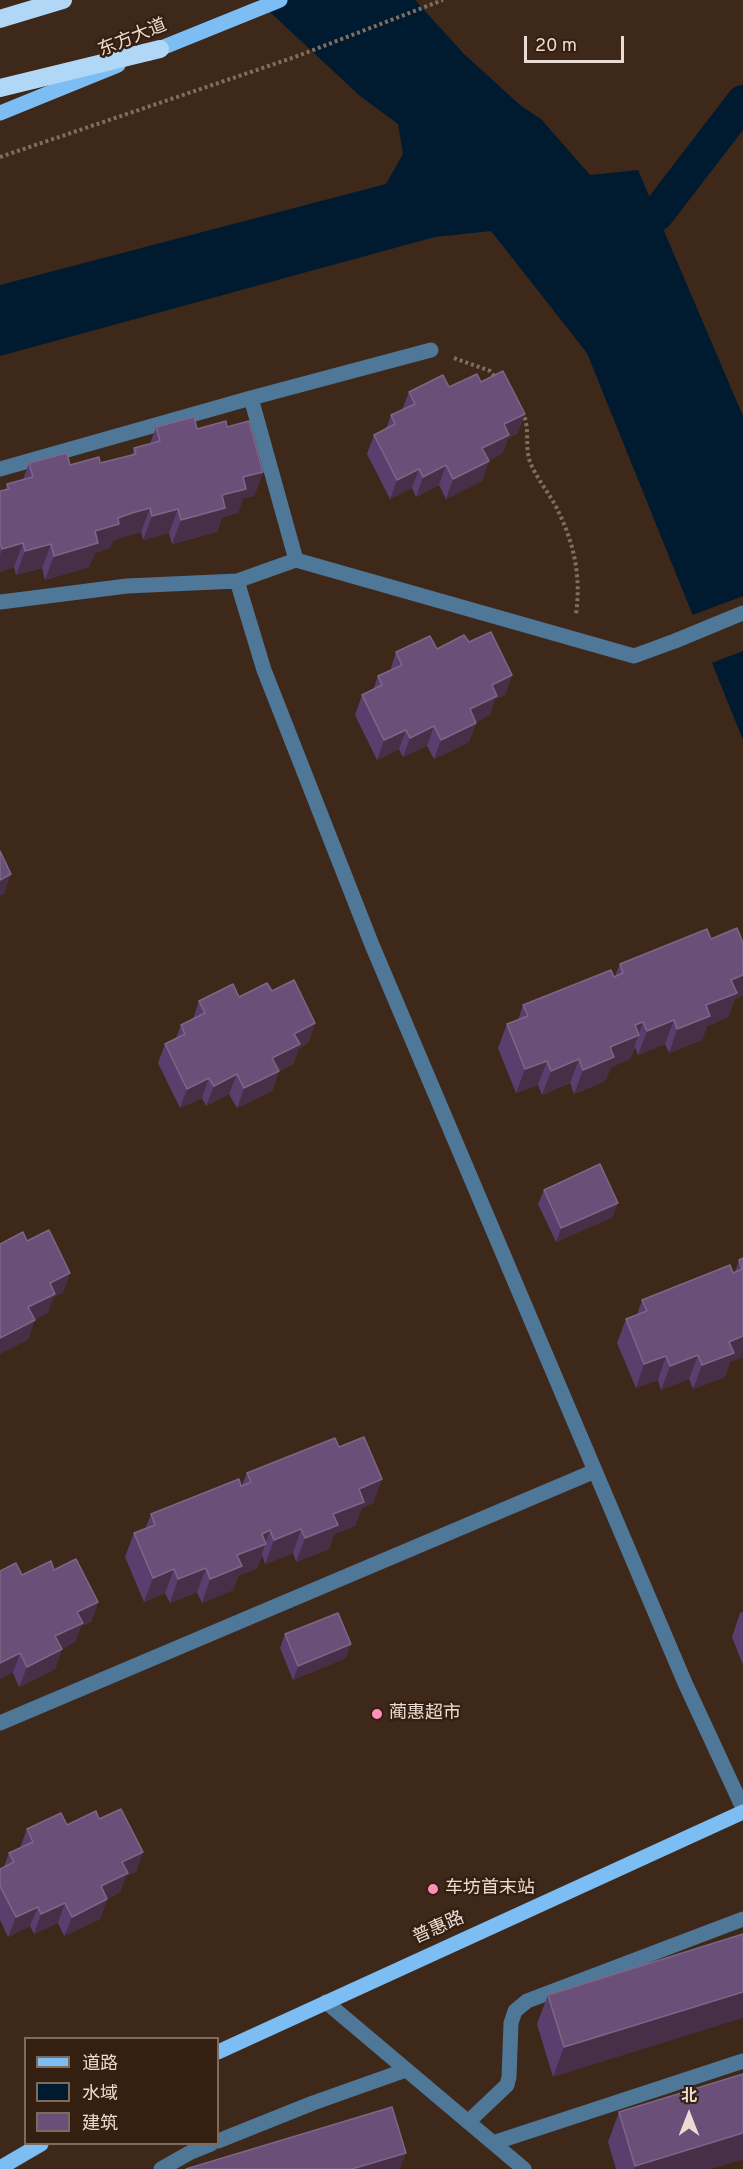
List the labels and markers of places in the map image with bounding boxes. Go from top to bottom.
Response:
place label: 蔺惠超市 [389,1703,461,1725]
marker: 蔺惠超市 [370,1707,384,1721]
place label: 车坊首末站 [445,1878,535,1900]
marker: 车坊首末站 [426,1882,440,1896]

